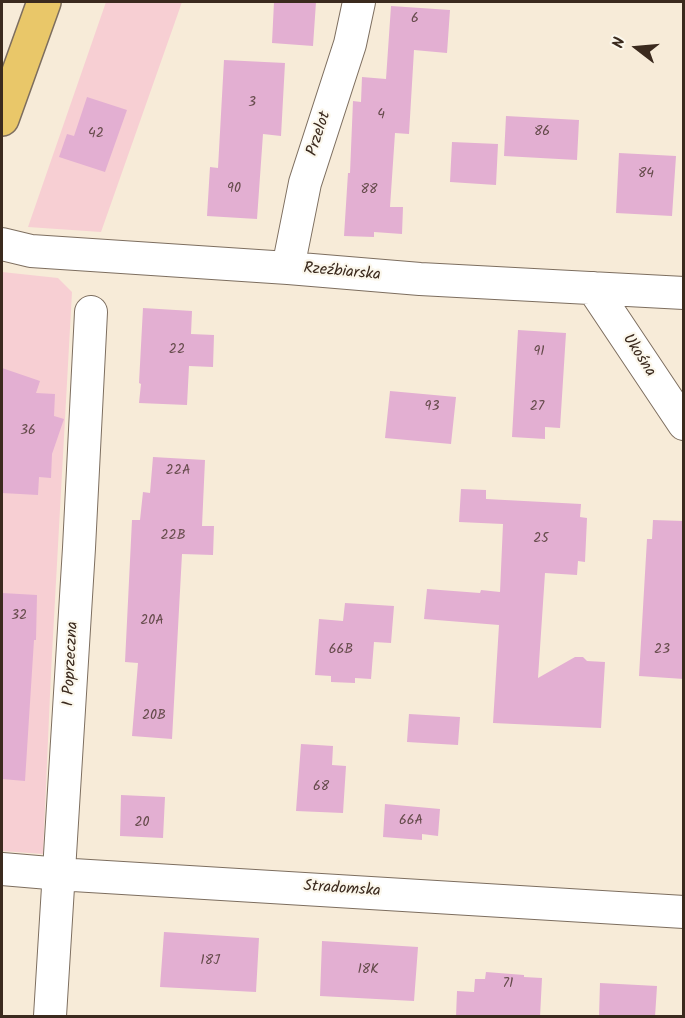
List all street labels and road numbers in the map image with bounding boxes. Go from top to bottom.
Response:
street label: Przelot [304,109,336,159]
street label: Rzeźbiarska [303,260,381,286]
street label: Ukośna [617,331,659,381]
street label: I Poprzeczna [60,621,84,707]
street label: Stradomska [303,878,381,902]

